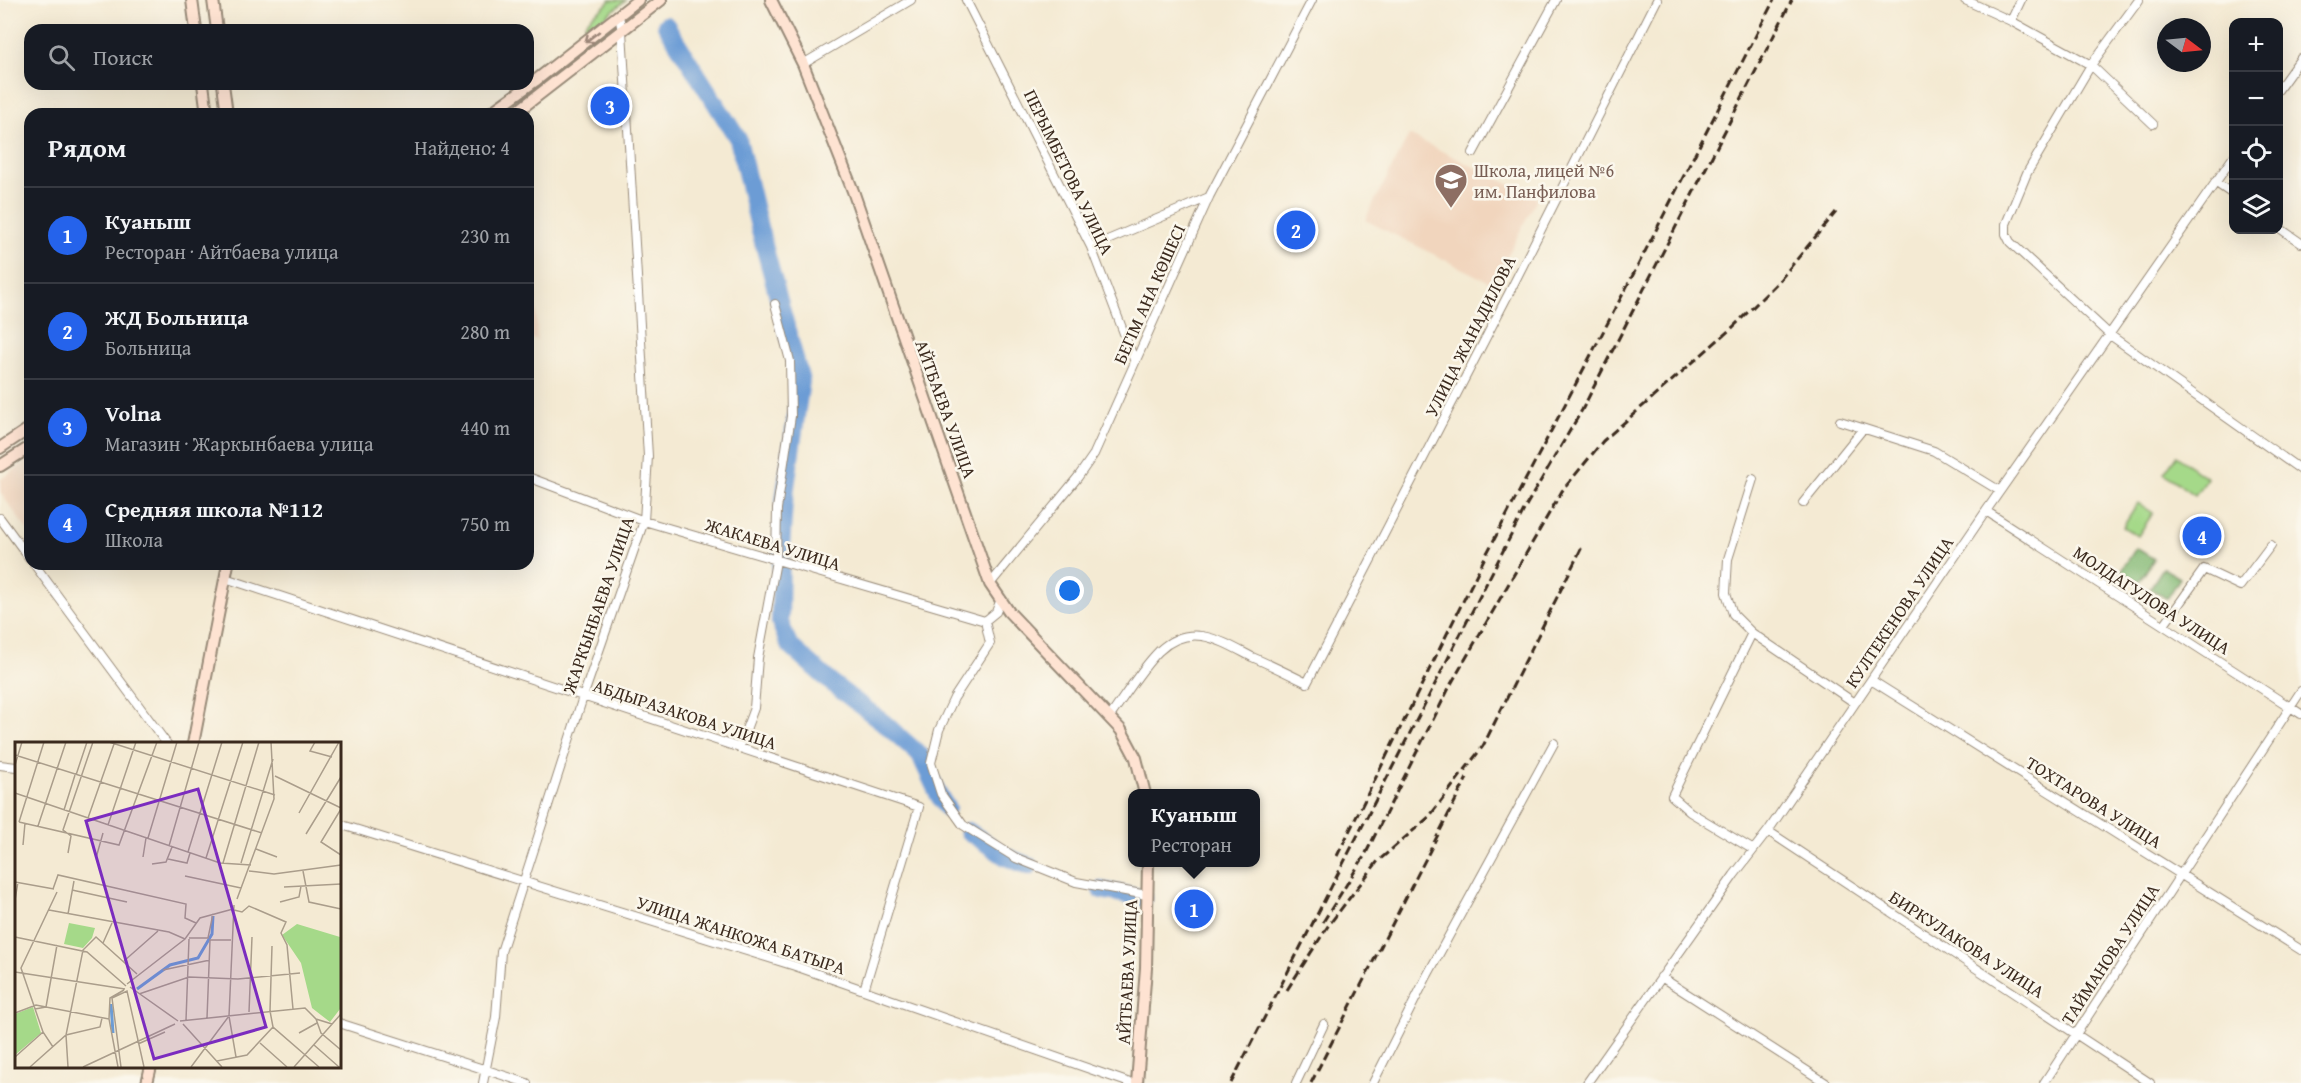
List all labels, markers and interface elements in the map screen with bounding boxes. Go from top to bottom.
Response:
north arrow [2157,18,2211,72]
map controls [2229,18,2283,234]
button: + [2229,18,2283,72]
search box [24,24,534,90]
one-way arrow [584,30,600,43]
icon: search [45,41,78,74]
text: Поиск [93,41,153,73]
button: − [2229,72,2283,126]
pin: 3 [590,84,630,128]
street label: ПЕРЫМБЕТОВА УЛИЦА [1017,85,1121,259]
button: locate [2229,126,2283,180]
text: Рядом [48,128,126,167]
text: Найдено: 4 [414,133,510,162]
place label: Школа, лицей №6 им. Панфилова [1474,157,1614,205]
school or university icon: Школа, лицей №6 им. Панфилова [1433,162,1469,209]
button: layers [2229,180,2283,234]
text: Куаныш [105,205,191,237]
pin: 2 [1276,208,1316,252]
street label: БЕГІМ АНА КӨШЕСІ [1106,220,1192,368]
text: 1 [62,221,73,250]
text: 230 m [460,221,510,250]
text: Ресторан · Айтбаева улица [105,237,338,266]
street label: УЛИЦА ЖАНАДИЛОВА [1418,251,1522,421]
text: ЖД Больница [105,301,249,333]
text: 2 [62,317,73,346]
text: 280 m [460,317,510,346]
text: Больница [105,333,191,362]
street label: АЙТБАЕВА УЛИЦА [908,336,984,482]
text: Volna [105,397,161,429]
text: 3 [62,413,73,442]
text: 440 m [460,413,510,442]
text: Магазин · Жаркынбаева улица [105,429,373,458]
text: Средняя школа №112 [105,493,323,525]
text: 4 [62,509,73,538]
text: 750 m [460,509,510,538]
street label: ЖАКАЕВА УЛИЦА [701,510,844,577]
street label: ЖАРКЫНБАЕВА УЛИЦА [555,513,641,698]
pin: 4 [2182,514,2222,558]
text: Школа [105,525,163,554]
street label: КУЛТЕКЕНОВА УЛИЦА [1838,531,1960,693]
street label: МОЛДАГУЛОВА УЛИЦА [2068,539,2236,661]
your location [1055,576,1084,605]
street label: АБДЫРАЗАКОВА УЛИЦА [590,672,780,756]
inset map [15,742,340,1068]
street label: ТОХТАРОВА УЛИЦА [2021,749,2167,855]
popup [1128,789,1260,867]
text: Куаныш [1151,798,1237,830]
text: Ресторан [1151,830,1232,859]
street label: ТАЙМАНОВА УЛИЦА [2054,878,2166,1030]
street label: БИРКУЛАКОВА УЛИЦА [1884,884,2050,1005]
pin: 1 [1174,886,1214,932]
street label: УЛИЦА ЖАНКОЖА БАТЫРА [633,888,849,982]
street label: АЙТБАЕВА УЛИЦА [1110,899,1144,1045]

